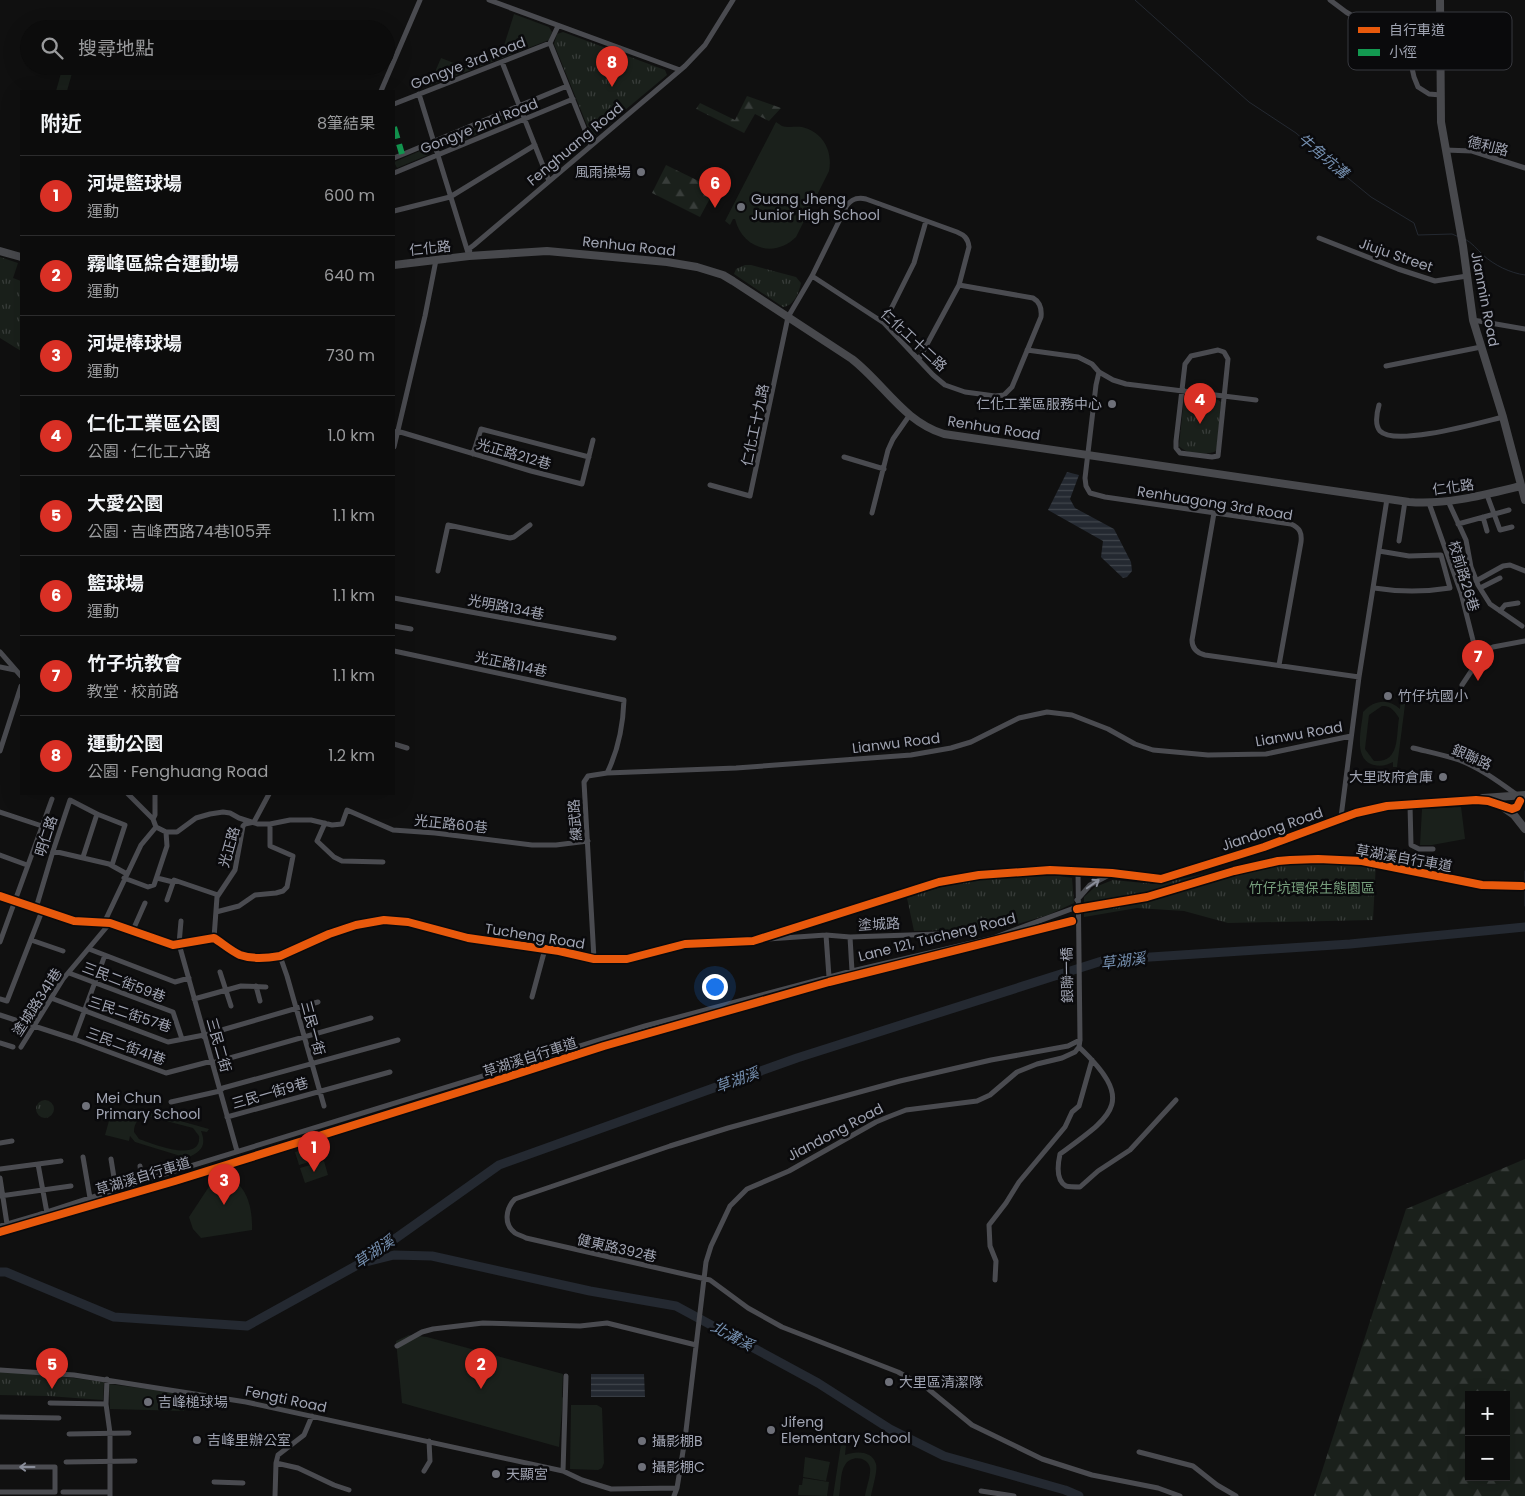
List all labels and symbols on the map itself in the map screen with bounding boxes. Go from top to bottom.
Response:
legend [1348,12,1512,70]
text: 自行車道 [1389,20,1445,40]
street label: Gongye 3rd Road [408,32,528,94]
text: 小徑 [1389,42,1417,62]
pin: 8 [596,46,628,87]
street label: Gongye 2nd Road [417,93,541,159]
street label: Fenghuang Road [523,98,627,190]
water label: 牛角坑溝 [1294,128,1355,184]
street label: 德利路 [1465,131,1511,161]
place label: 風雨操場 [575,162,631,182]
marker: 風雨操場 [635,166,647,178]
pin: 6 [699,167,731,208]
place label: Guang Jheng Junior High School [751,189,880,225]
marker: Guang Jheng Junior High School [735,201,747,213]
street label: Renhua Road [581,231,677,261]
street label: Jiuju Street [1356,233,1436,277]
street label: 仁化路 [408,236,452,260]
street label: Jianmin Road [1466,250,1504,348]
street label: 仁化工十二路 [876,304,952,376]
street label: 仁化工十九路 [736,382,774,468]
pin: 4 [1184,383,1216,424]
place label: 仁化工業區服務中心 [976,394,1102,414]
marker: 仁化工業區服務中心 [1106,398,1118,410]
street label: Renhua Road [946,411,1042,445]
street label: 光正路212巷 [474,434,554,474]
street label: 仁化路 [1431,474,1475,500]
street label: Renhuagong 3rd Road [1136,481,1294,525]
street label: 校前路26巷 [1444,538,1484,614]
street label: 光明路134巷 [466,590,546,624]
pin: 7 [1462,640,1494,681]
street label: 光正路114巷 [473,647,549,681]
place label: 竹仔坑國小 [1398,686,1468,706]
marker: 竹仔坑國小 [1382,690,1394,702]
street label: Lianwu Road [1254,716,1344,752]
street label: Lianwu Road [851,728,941,758]
street label: 銀聯路 [1449,739,1495,775]
place label: 大里政府倉庫 [1349,767,1433,787]
marker: 大里政府倉庫 [1437,771,1449,783]
street label: 練武路 [564,798,586,842]
street label: Jiandong Road [1218,802,1326,856]
street label: 光正路60巷 [413,810,489,838]
street label: 明仁路 [30,813,62,859]
street label: 光正路 [214,824,244,870]
street label: 草湖溪自行車道 [1354,840,1454,876]
park label: 竹仔坑環保生態園區 [1249,878,1375,898]
one-way arrow [1085,879,1099,889]
street label: Lane 121, Tucheng Road [856,908,1018,966]
street label: 塗城路 [858,913,900,935]
street label: Tucheng Road [483,918,587,954]
street label: 銀聯一橋 [1057,947,1077,1003]
water label: 草湖溪 [1099,947,1149,974]
street label: 三民二街59巷 [80,957,168,1007]
street label: 塗城路341巷 [7,964,67,1040]
your location [702,974,728,1000]
street label: 三民二街57巷 [86,991,174,1037]
street label: 三民一街 [296,998,330,1058]
street label: 三民二街 [202,1015,236,1075]
street label: 三民二街41巷 [83,1022,169,1070]
street label: 草湖溪自行車道 [480,1032,580,1082]
water label: 草湖溪 [712,1061,763,1097]
street label: 三民一街9巷 [229,1073,311,1113]
place label: Mei Chun Primary School [96,1088,201,1124]
street label: Jiandong Road [783,1098,887,1166]
marker: Mei Chun Primary School [80,1100,92,1112]
pin: 1 [298,1131,330,1172]
street label: 草湖溪自行車道 [93,1152,193,1200]
pin: 3 [208,1164,240,1205]
water label: 草湖溪 [349,1229,400,1273]
street label: 健東路392巷 [575,1229,659,1267]
water label: 北溝溪 [707,1316,759,1356]
pin: 5 [36,1348,68,1389]
pin: 2 [465,1348,497,1389]
place label: 大里區清潔隊 [899,1372,983,1392]
marker: 大里區清潔隊 [883,1376,895,1388]
street label: Fengti Road [243,1381,329,1417]
place label: 吉峰槌球場 [158,1392,228,1412]
marker: 吉峰槌球場 [142,1396,154,1408]
place label: Jifeng Elementary School [781,1412,911,1448]
marker: Jifeng Elementary School [765,1424,777,1436]
place label: 吉峰里辦公室 [207,1430,291,1450]
place label: 攝影棚B [652,1431,703,1451]
marker: 吉峰里辦公室 [191,1434,203,1446]
marker: 攝影棚B [636,1435,648,1447]
place label: 攝影棚C [652,1457,705,1477]
marker: 攝影棚C [636,1461,648,1473]
one-way arrow [20,1462,36,1472]
place label: 天顯宮 [506,1464,548,1484]
marker: 天顯宮 [490,1468,502,1480]

